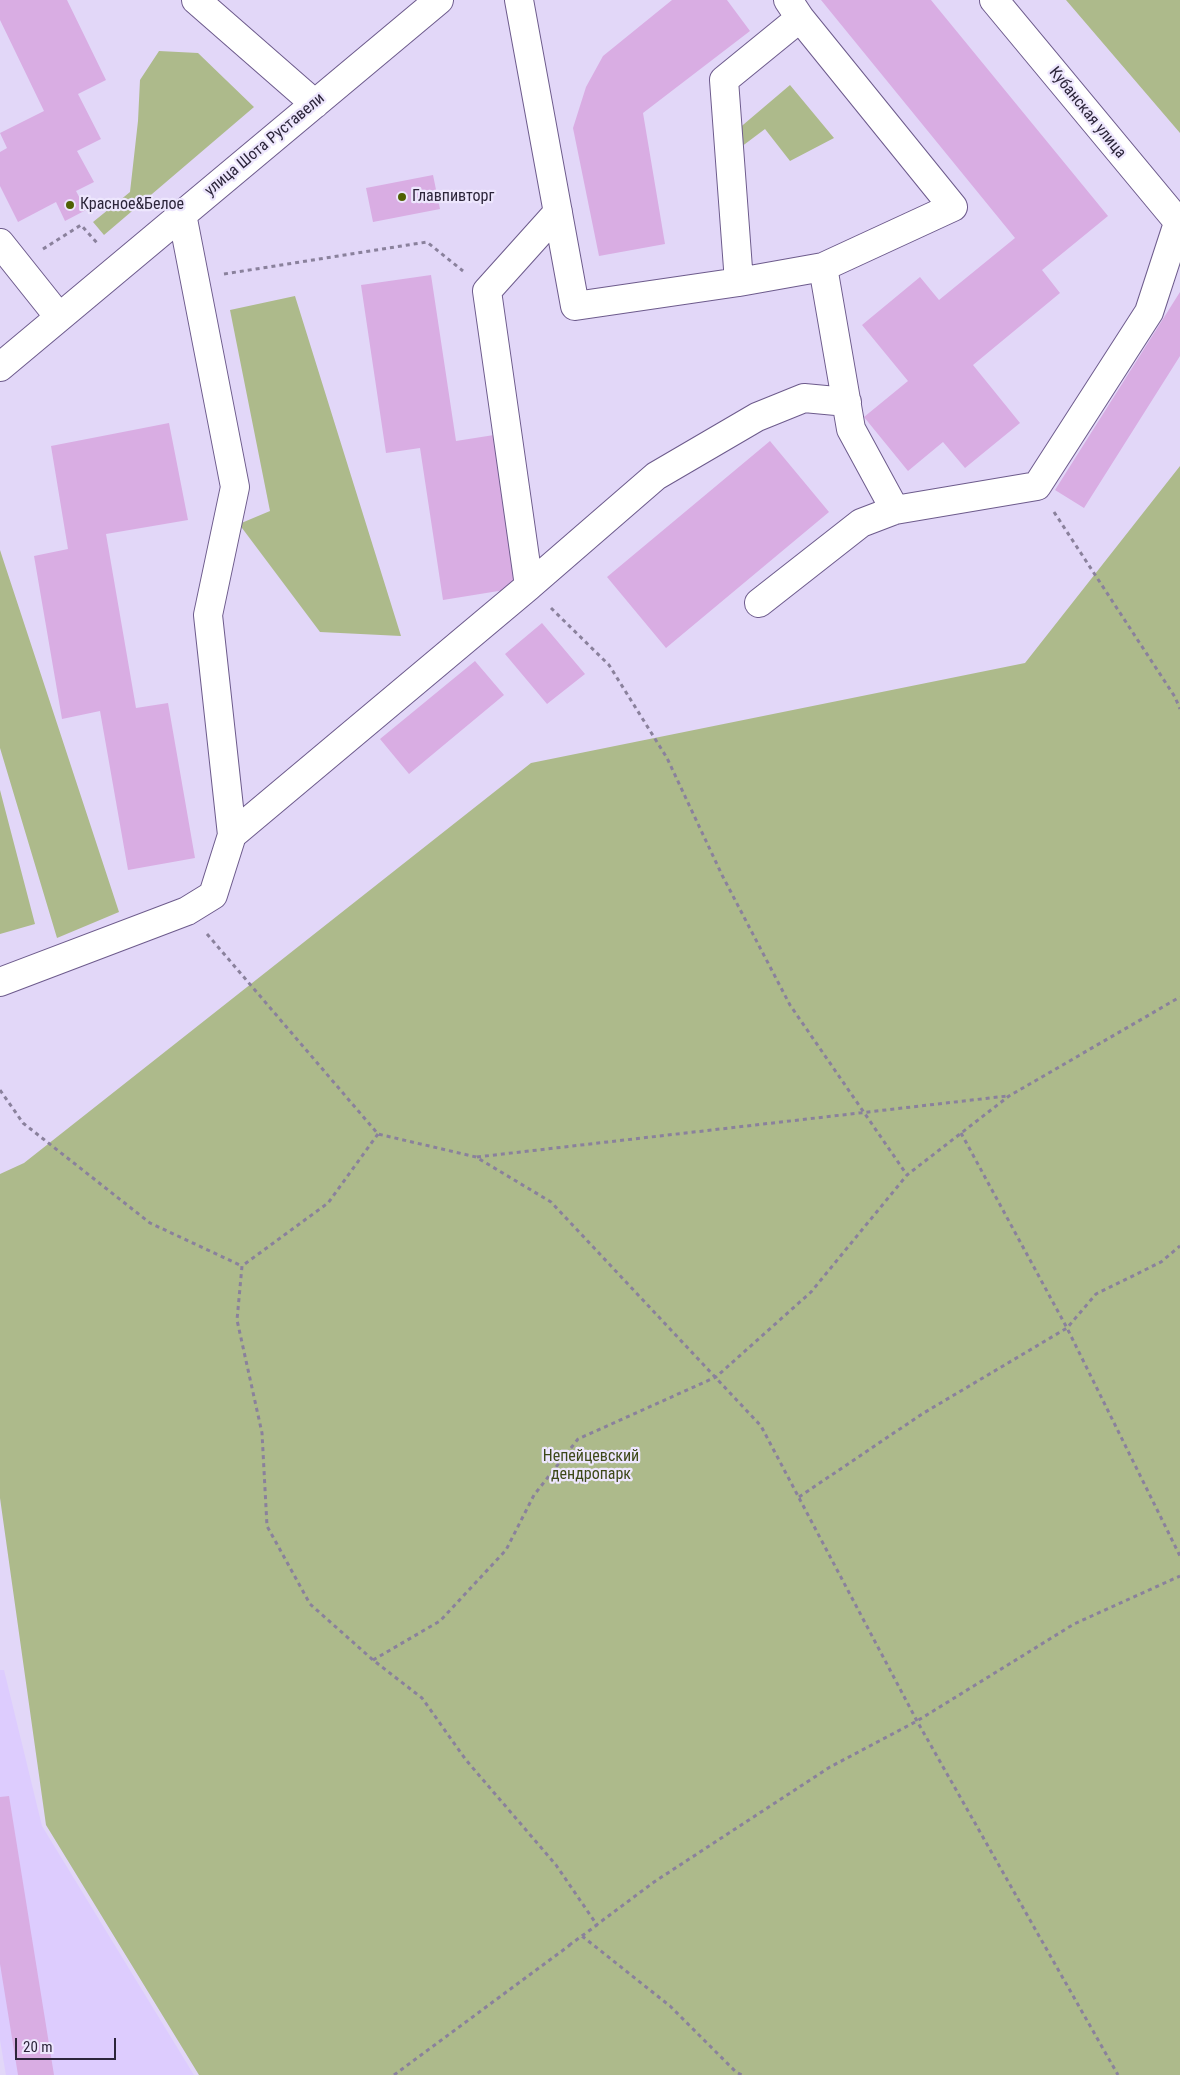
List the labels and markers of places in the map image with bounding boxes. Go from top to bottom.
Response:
place label: Главпивторг [412,187,494,207]
marker: Главпивторг [396,191,408,203]
place label: Красное&Белое [80,195,184,215]
marker: Красное&Белое [64,199,76,211]

